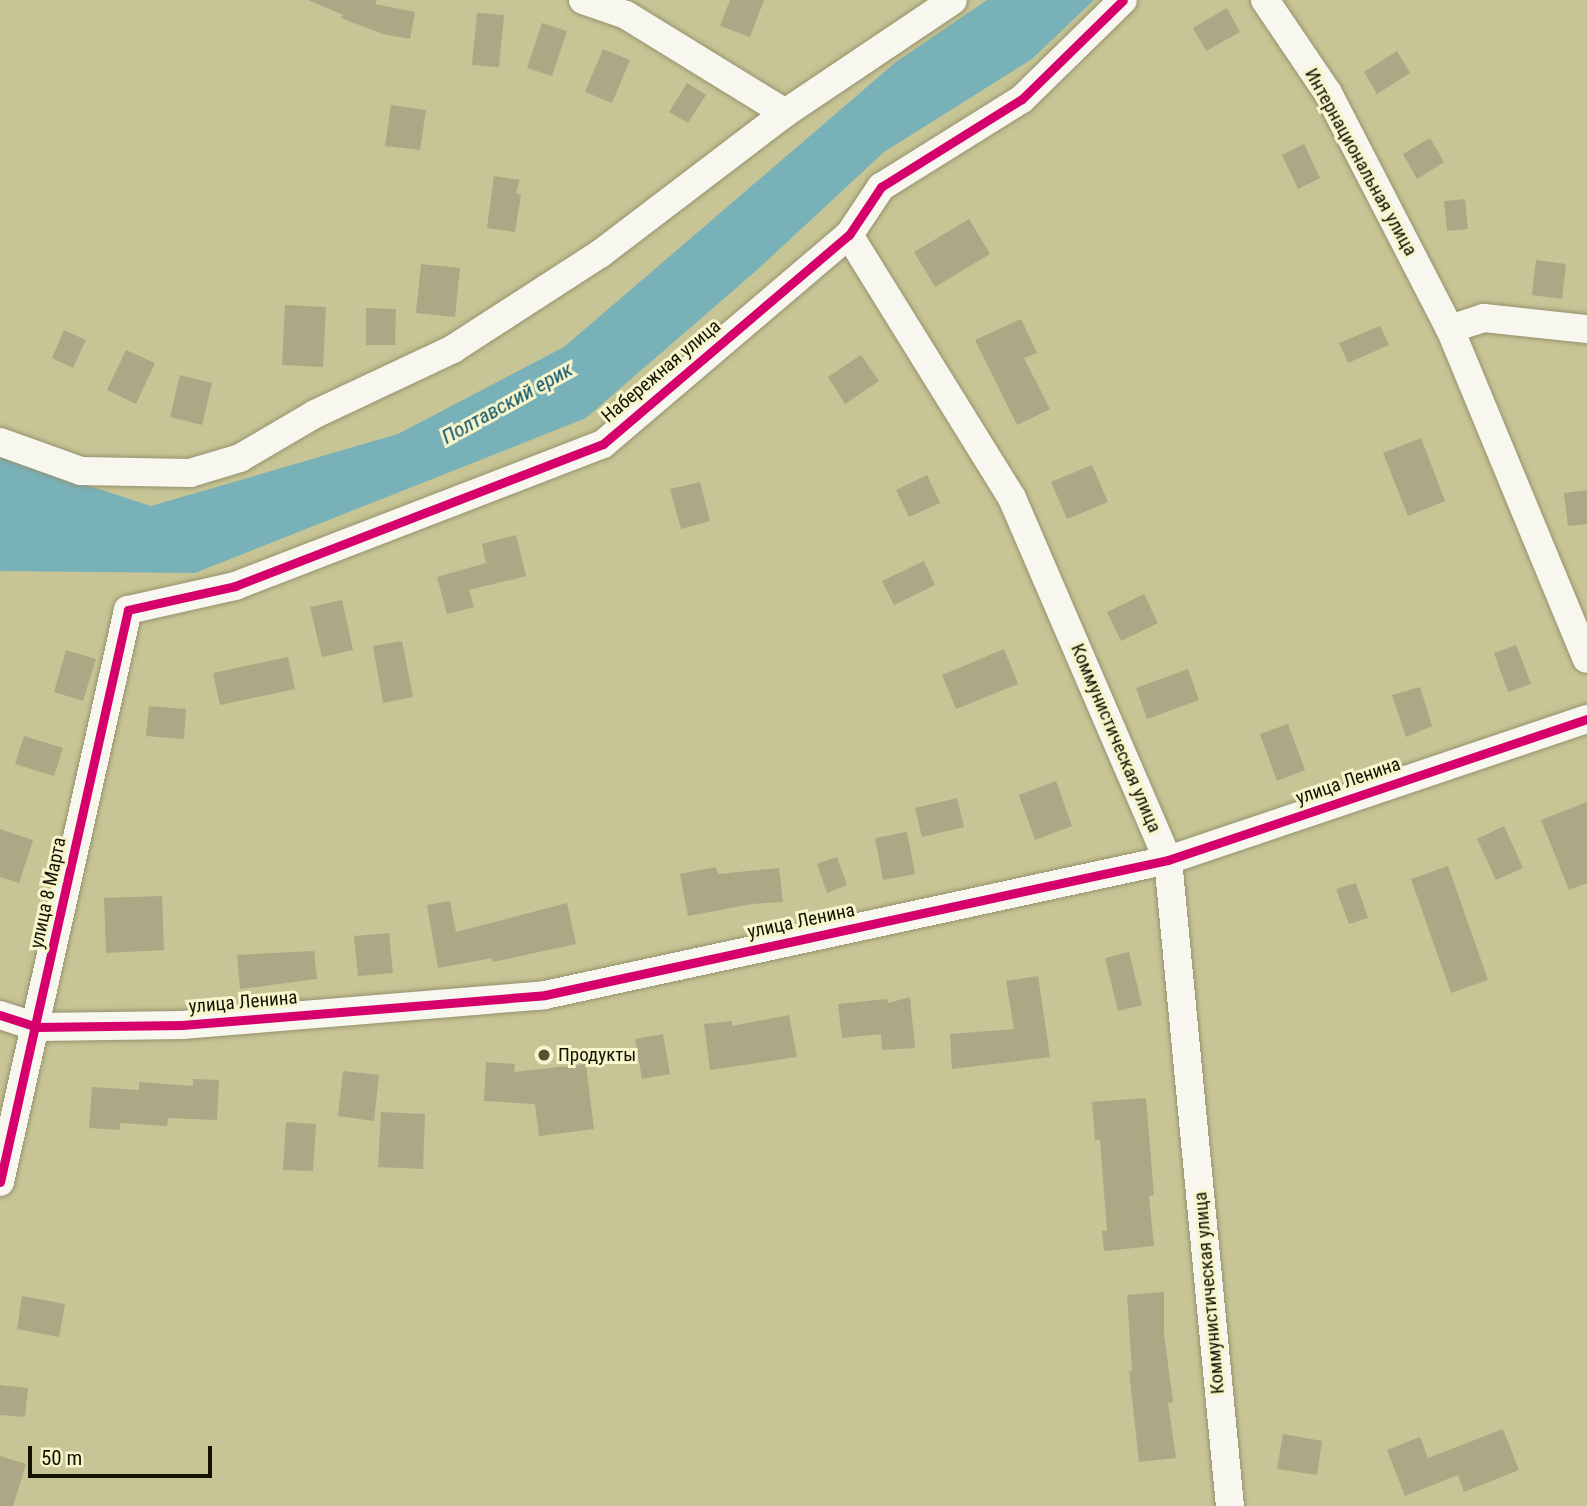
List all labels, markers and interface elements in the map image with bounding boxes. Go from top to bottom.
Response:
street label: Интернациональная улица [1300,64,1422,260]
street label: Набережная улица [597,315,725,427]
water label: Полтавский ерик [437,357,577,449]
street label: Коммунистическая улица [1066,640,1166,836]
street label: улица Ленина [1293,752,1403,810]
street label: улица 8 Марта [25,835,71,951]
street label: улица Ленина [745,899,857,943]
street label: улица Ленина [188,986,298,1018]
place label: Продукты [558,1044,636,1066]
marker: Продукты [536,1047,552,1063]
street label: Коммунистическая улица [1189,1191,1229,1395]
scale bar [32,1432,215,1476]
text: 50 m [41,1446,82,1470]

